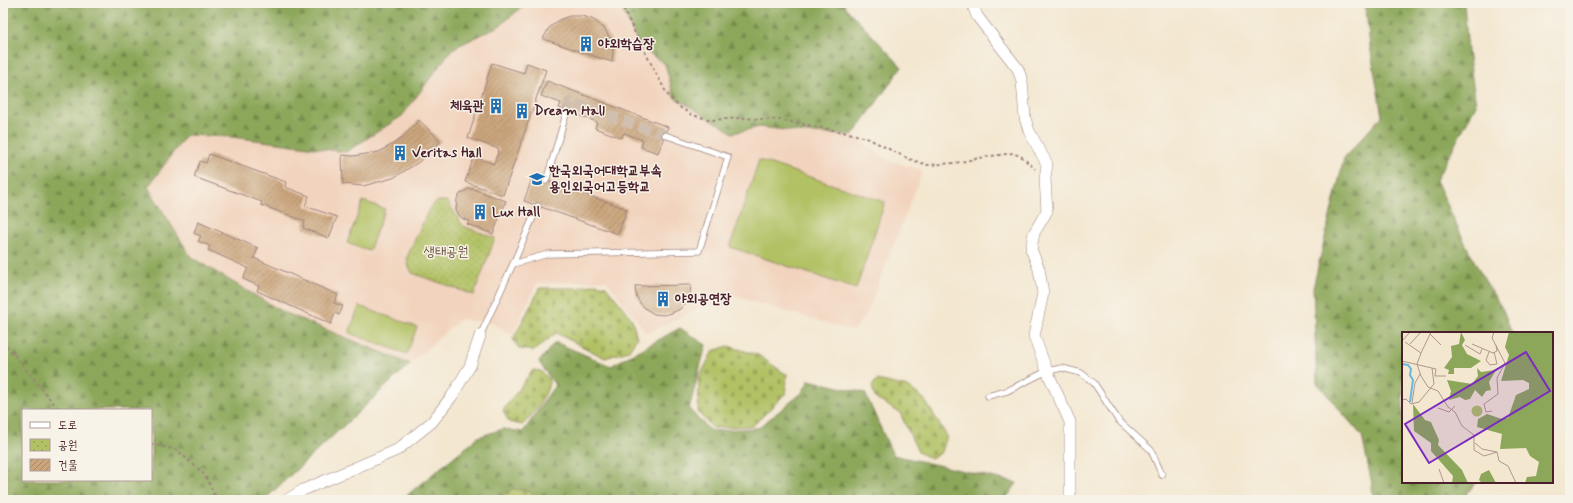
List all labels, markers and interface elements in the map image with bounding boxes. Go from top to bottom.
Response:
building icon: 야외학습장 [577,35,595,53]
place label: 야외학습장 [598,35,655,53]
place label: 체육관 [449,97,485,115]
building icon: 체육관 [487,97,505,115]
building icon: Dream Hall [513,102,531,120]
place label: Dream Hall [534,102,605,120]
building icon: Veritas Hall [391,144,409,162]
place label: Veritas Hall [412,144,482,162]
place label: 한국외국어대학교부속 용인외국어고등학교 [548,162,662,196]
school or university icon: 한국외국어대학교부속 용인외국어고등학교 [528,170,546,188]
building icon: Lux Hall [471,203,489,221]
place label: Lux Hall [492,203,541,221]
park label: 생태공원 [423,243,469,261]
building icon: 야외공연장 [654,290,672,308]
place label: 야외공연장 [675,290,732,308]
inset map [1402,332,1553,483]
legend [22,409,152,481]
text: 도로 [58,418,77,434]
text: 공원 [58,438,77,454]
text: 건물 [58,458,78,474]

